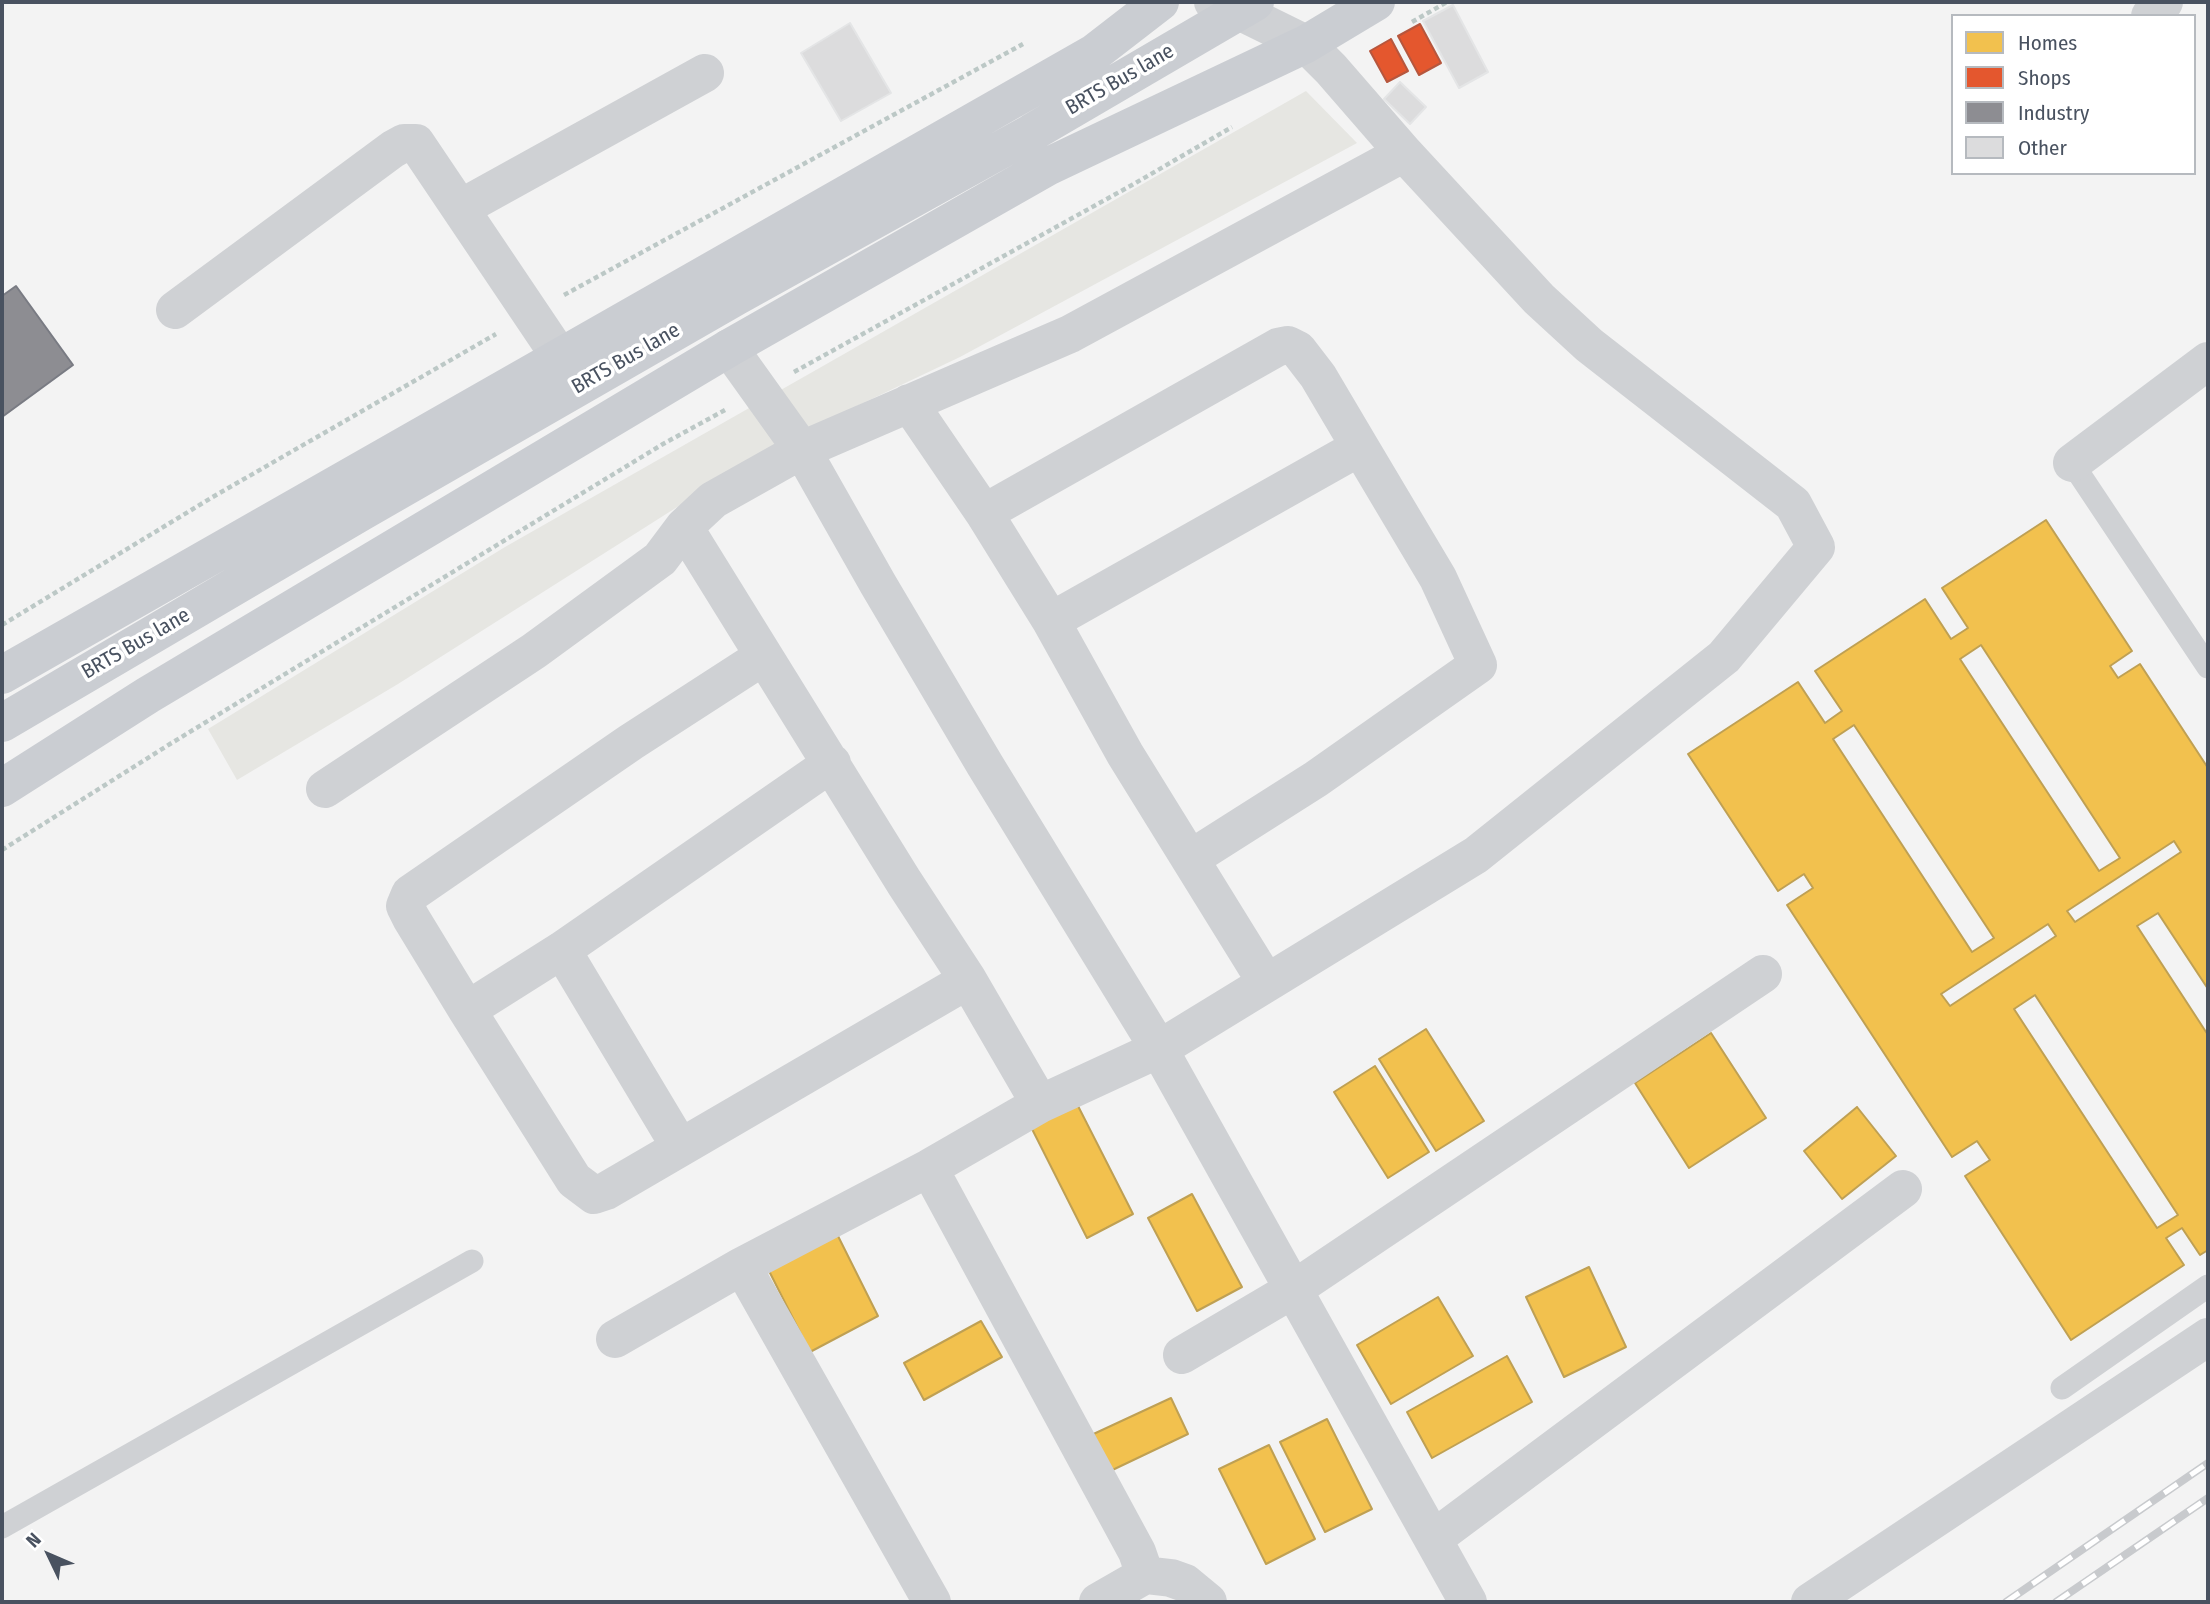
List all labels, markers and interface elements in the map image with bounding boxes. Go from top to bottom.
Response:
legend [1951,14,2196,175]
text: Homes [2018,30,2077,56]
street label: BRTS Bus lane [1061,39,1179,121]
text: Shops [2018,65,2071,91]
text: Industry [2018,100,2089,126]
text: Other [2018,135,2067,161]
street label: BRTS Bus lane [567,318,685,400]
street label: BRTS Bus lane [77,603,195,685]
north arrow [14,1520,84,1590]
text: N [21,1528,46,1552]

